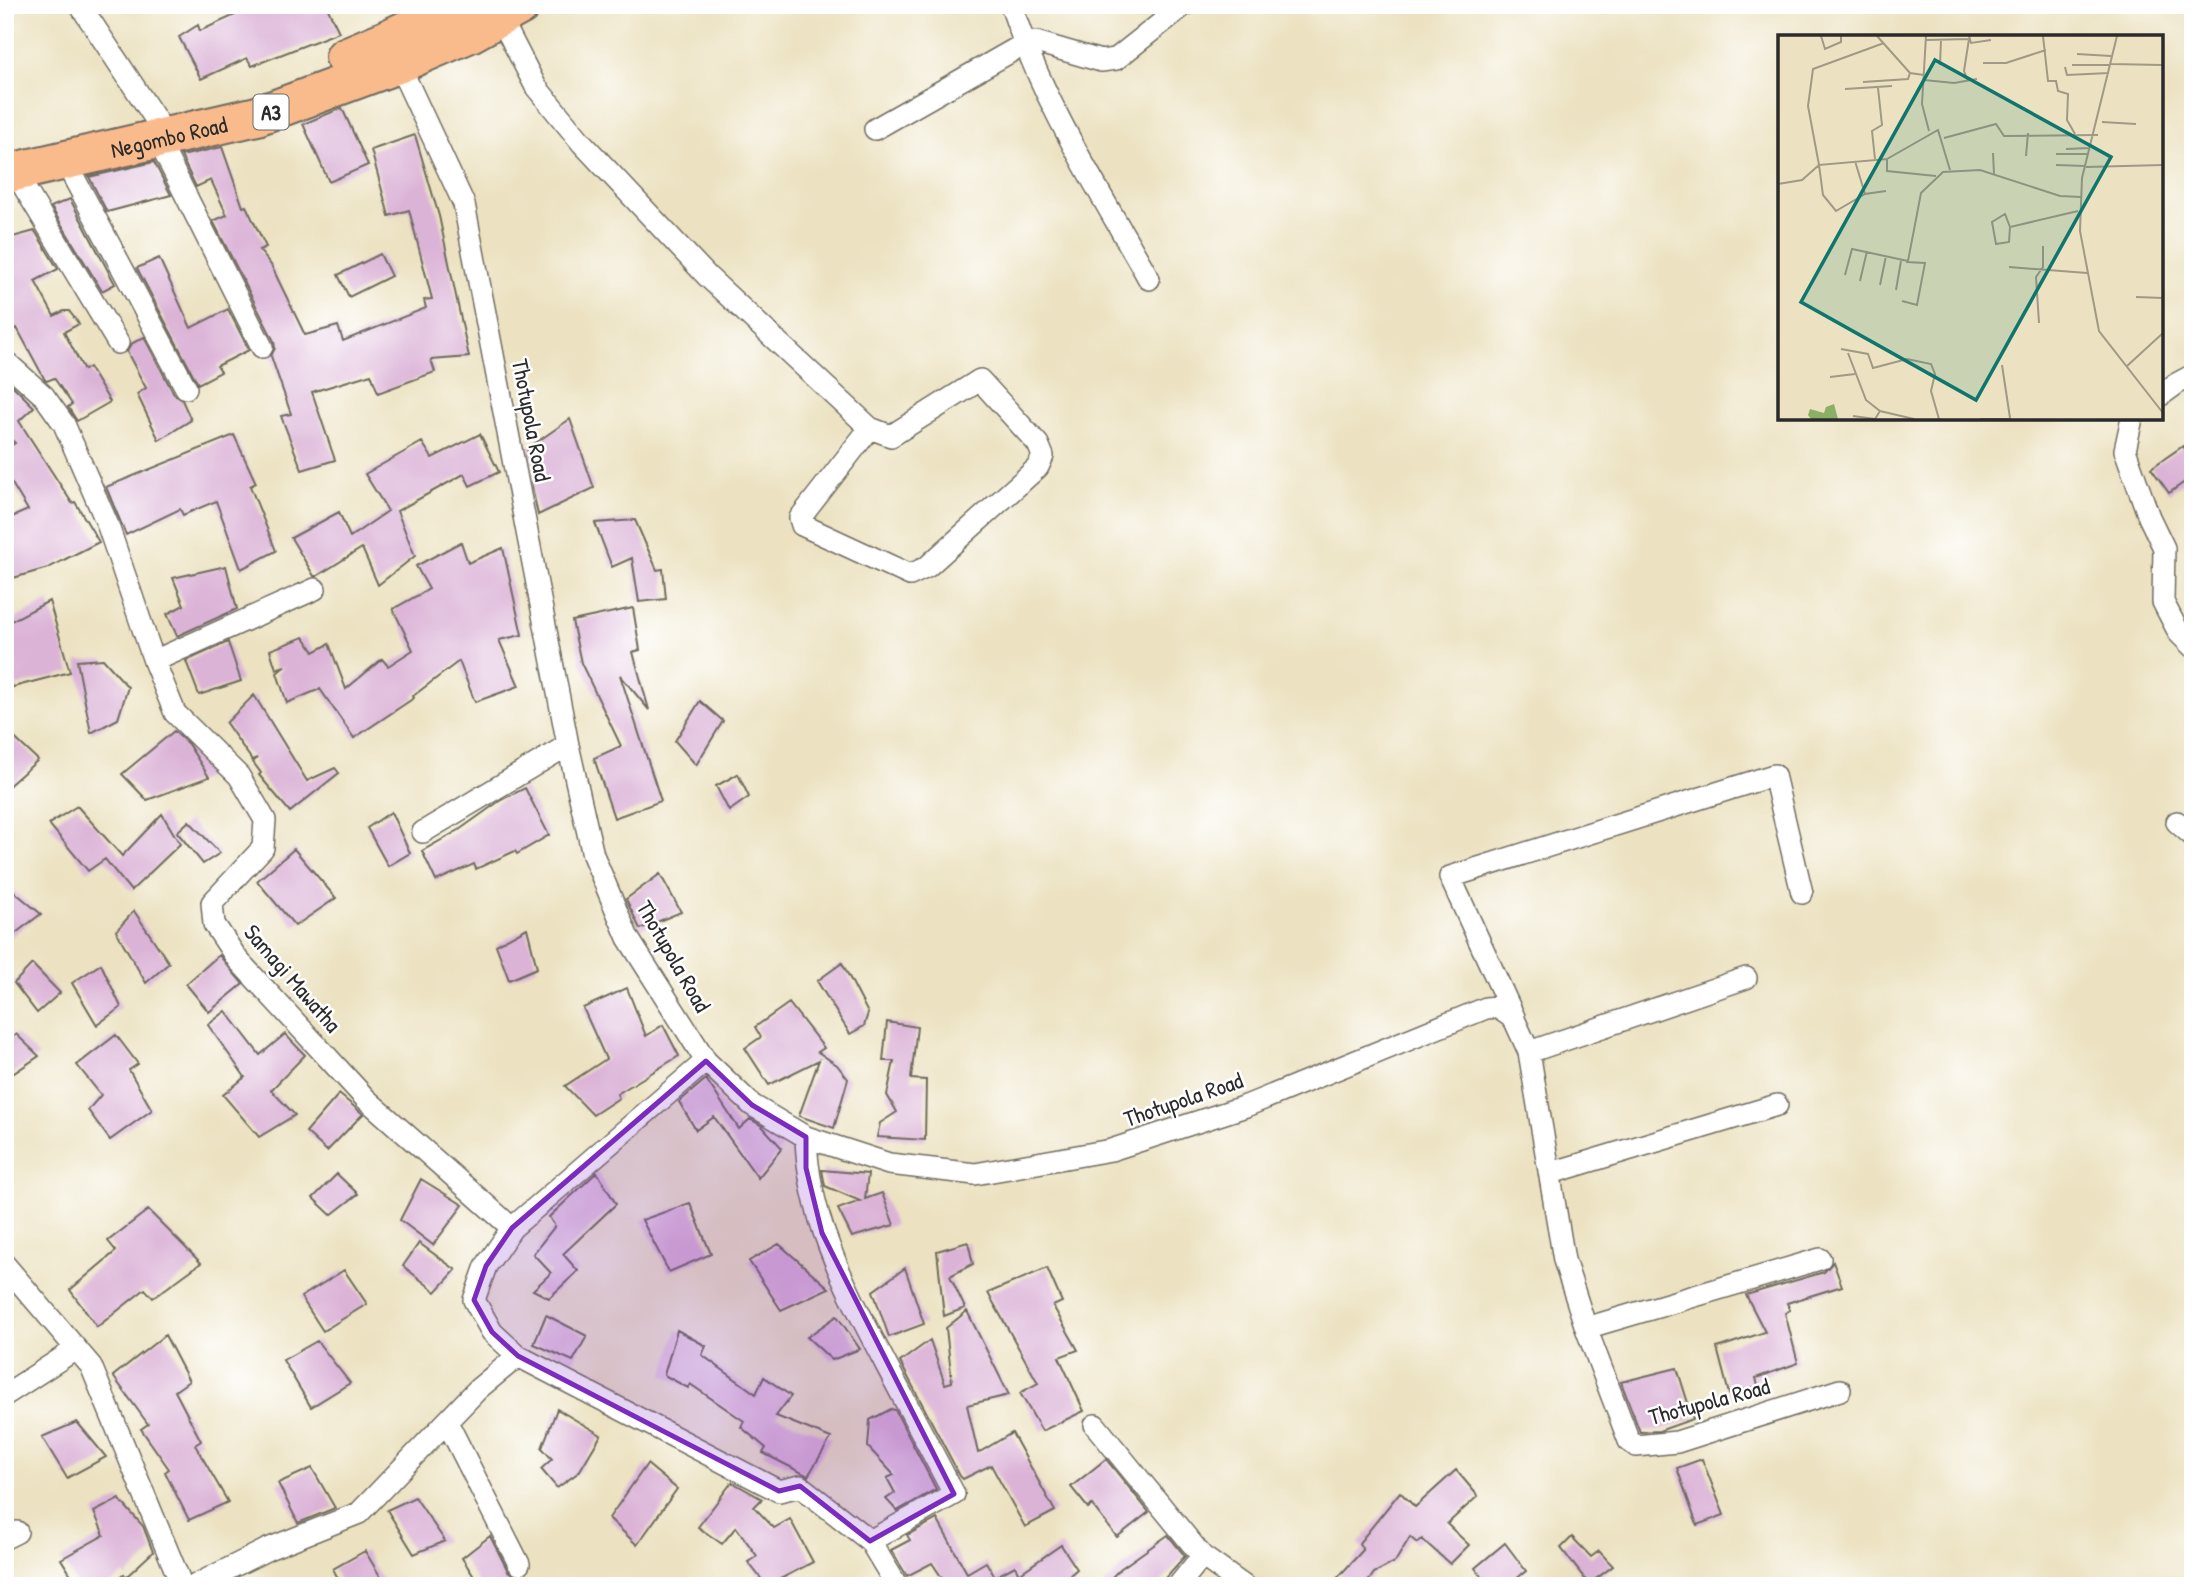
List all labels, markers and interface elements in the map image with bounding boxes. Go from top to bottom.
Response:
inset map [1778,35,2163,420]
road number: A3 [254,94,288,130]
street label: Negombo Road [108,108,230,165]
street label: Thotupola Road [505,356,559,484]
street label: Thotupola Road [630,895,718,1017]
street label: Samagi Mawatha [237,917,349,1039]
street label: Thotupola Road [1119,1064,1247,1134]
street label: Thotupola Road [1645,1370,1773,1432]

